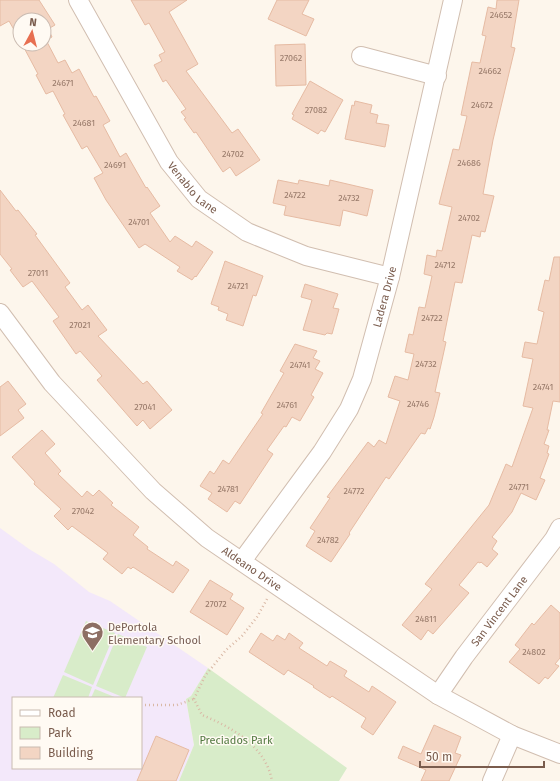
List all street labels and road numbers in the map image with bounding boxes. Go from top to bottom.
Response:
street label: Venablo Lane [165,159,220,217]
street label: Ladera Drive [371,265,399,329]
street label: Aldeano Drive [219,544,284,594]
street label: San Vincent Lane [469,573,531,649]

